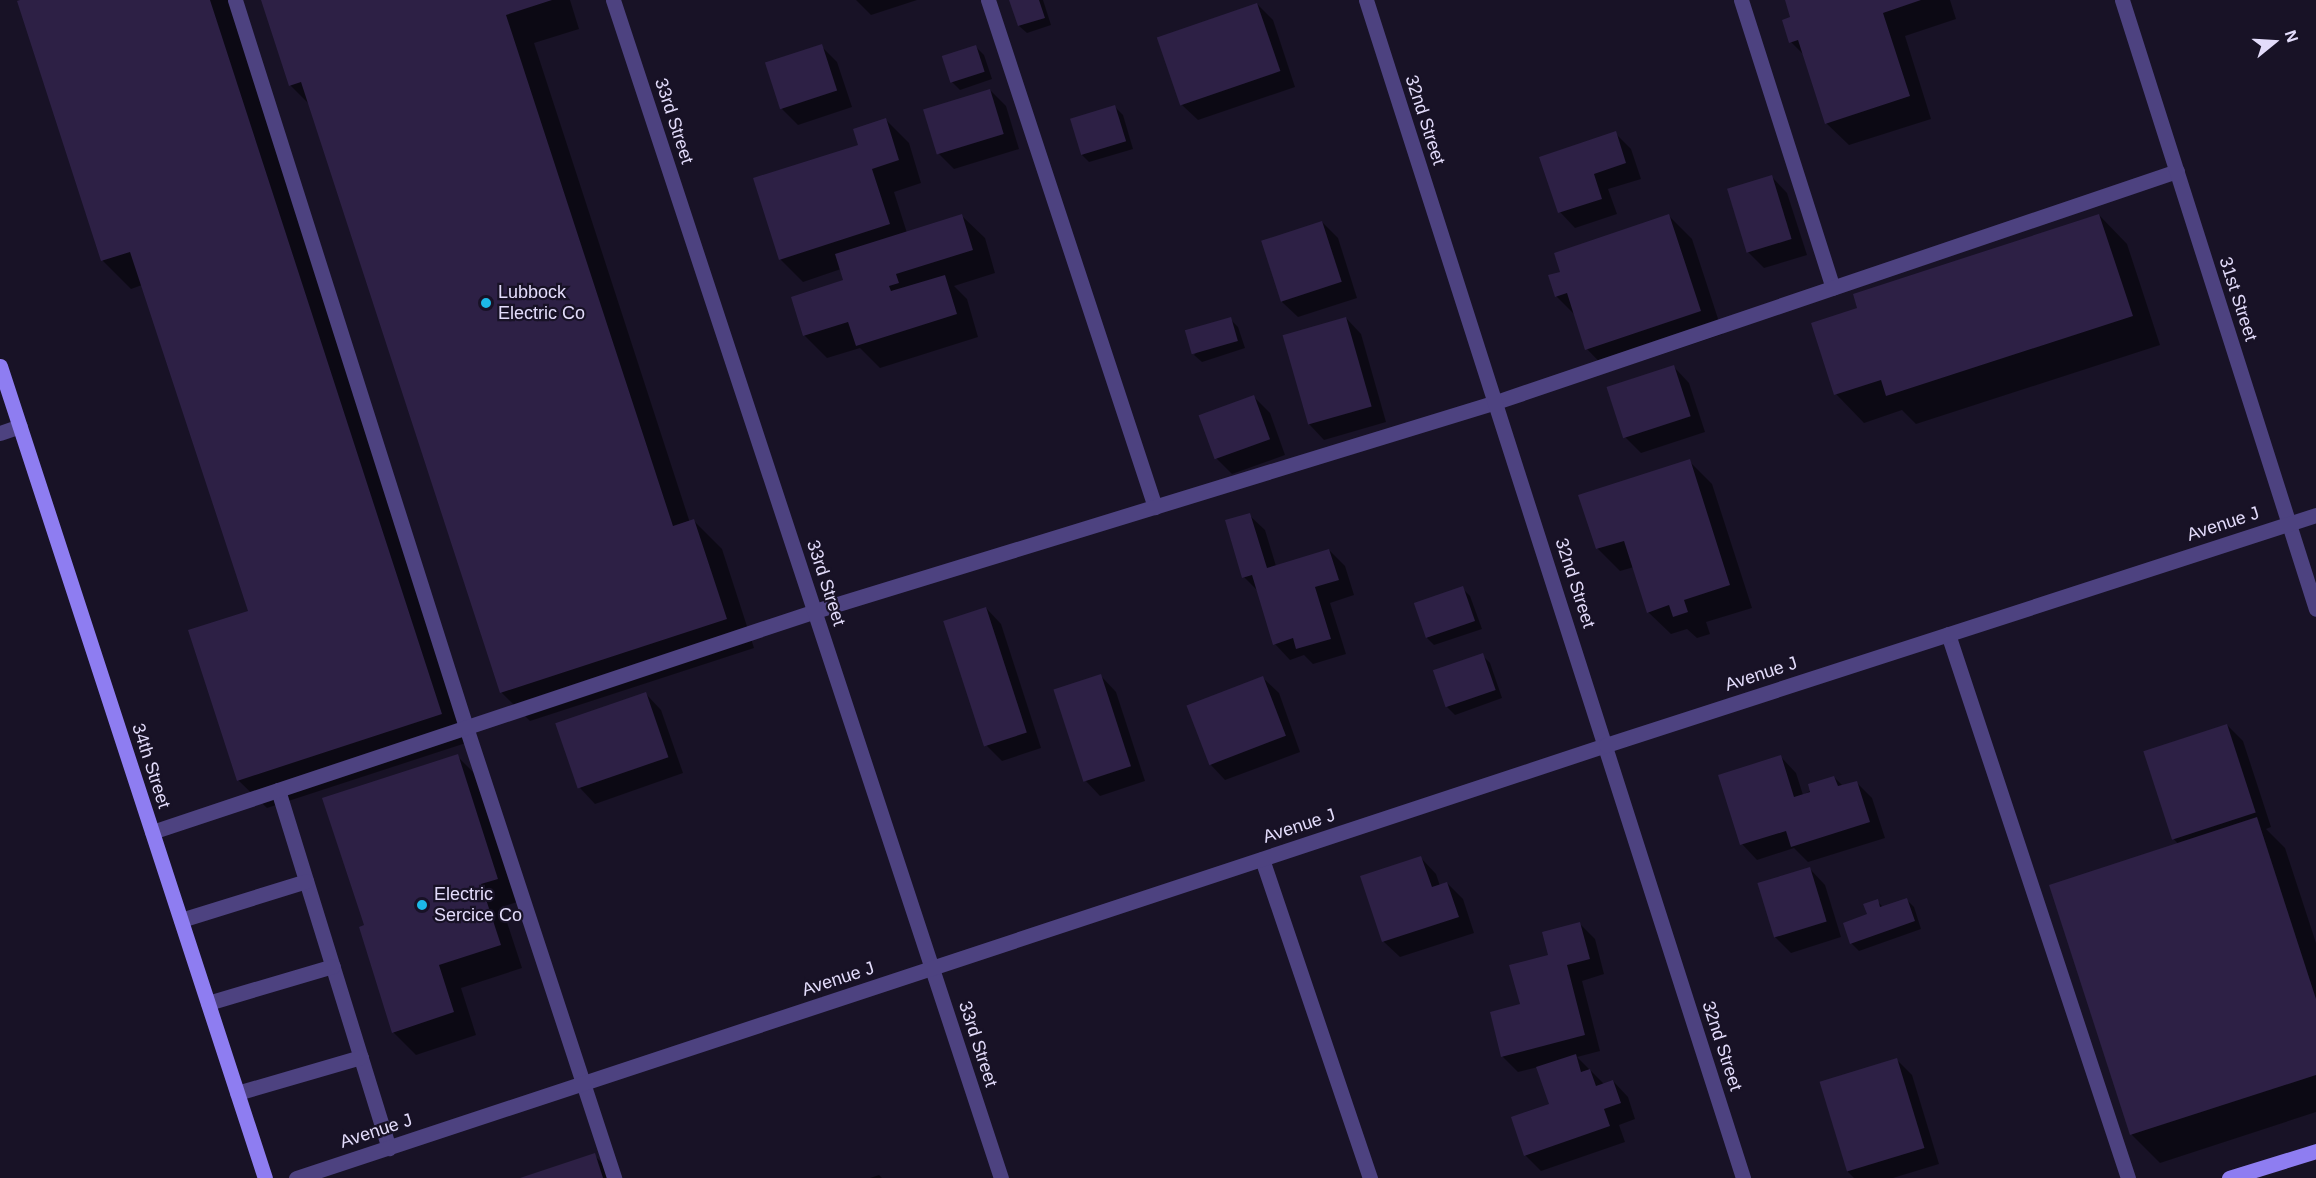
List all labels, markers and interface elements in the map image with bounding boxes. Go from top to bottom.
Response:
north arrow [2244,12,2304,72]
text: N [2282,28,2301,44]
street label: 32nd Street [1400,72,1450,168]
street label: 33rd Street [650,75,698,167]
street label: 31st Street [2214,254,2262,344]
place label: Lubbock Electric Co [498,282,585,324]
marker: Lubbock Electric Co [479,296,493,310]
street label: Avenue J [2184,502,2262,546]
street label: 32nd Street [1550,535,1600,631]
street label: 33rd Street [802,537,850,629]
street label: Avenue J [1722,652,1800,696]
street label: 34th Street [127,721,175,811]
street label: Avenue J [1260,804,1338,848]
place label: Electric Sercice Co [434,884,522,926]
marker: Electric Sercice Co [415,898,429,912]
street label: Avenue J [799,957,877,1001]
street label: 33rd Street [954,998,1002,1090]
street label: 32nd Street [1697,998,1747,1094]
street label: Avenue J [337,1109,415,1153]

